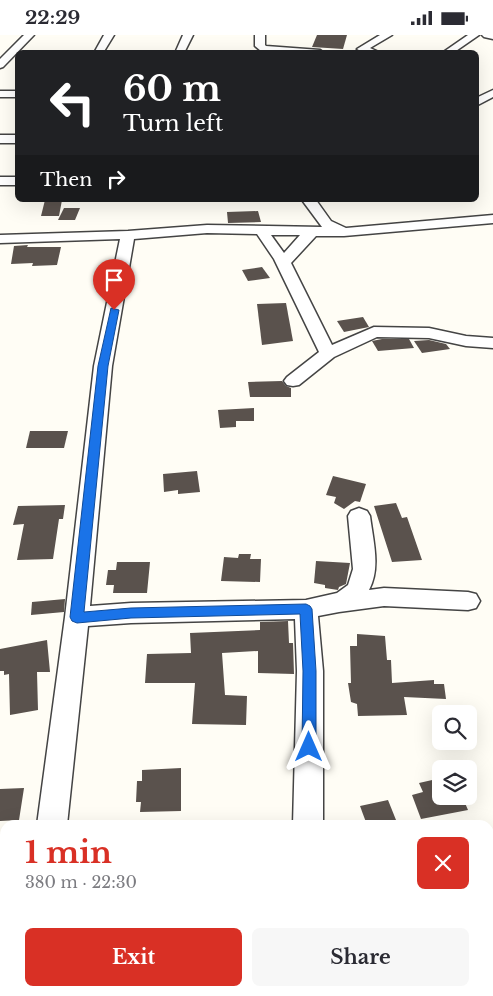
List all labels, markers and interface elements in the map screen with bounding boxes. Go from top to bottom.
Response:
text: 22:29 [25,6,80,29]
text: 60 m [123,67,221,110]
icon: left [40,70,105,135]
text: Turn left [123,110,223,137]
icon: right [102,165,130,193]
text: Then [40,168,92,191]
pin [93,259,135,310]
icon: arrive [100,266,128,294]
map controls [432,705,477,805]
button: search [432,705,477,750]
position arrow [282,720,334,772]
button: layers [432,760,477,805]
text: 1 min [25,834,112,871]
button: close [417,837,469,889]
text: 380 m · 22:30 [25,872,137,892]
button: Exit [25,928,242,986]
button: Share [252,928,469,986]

